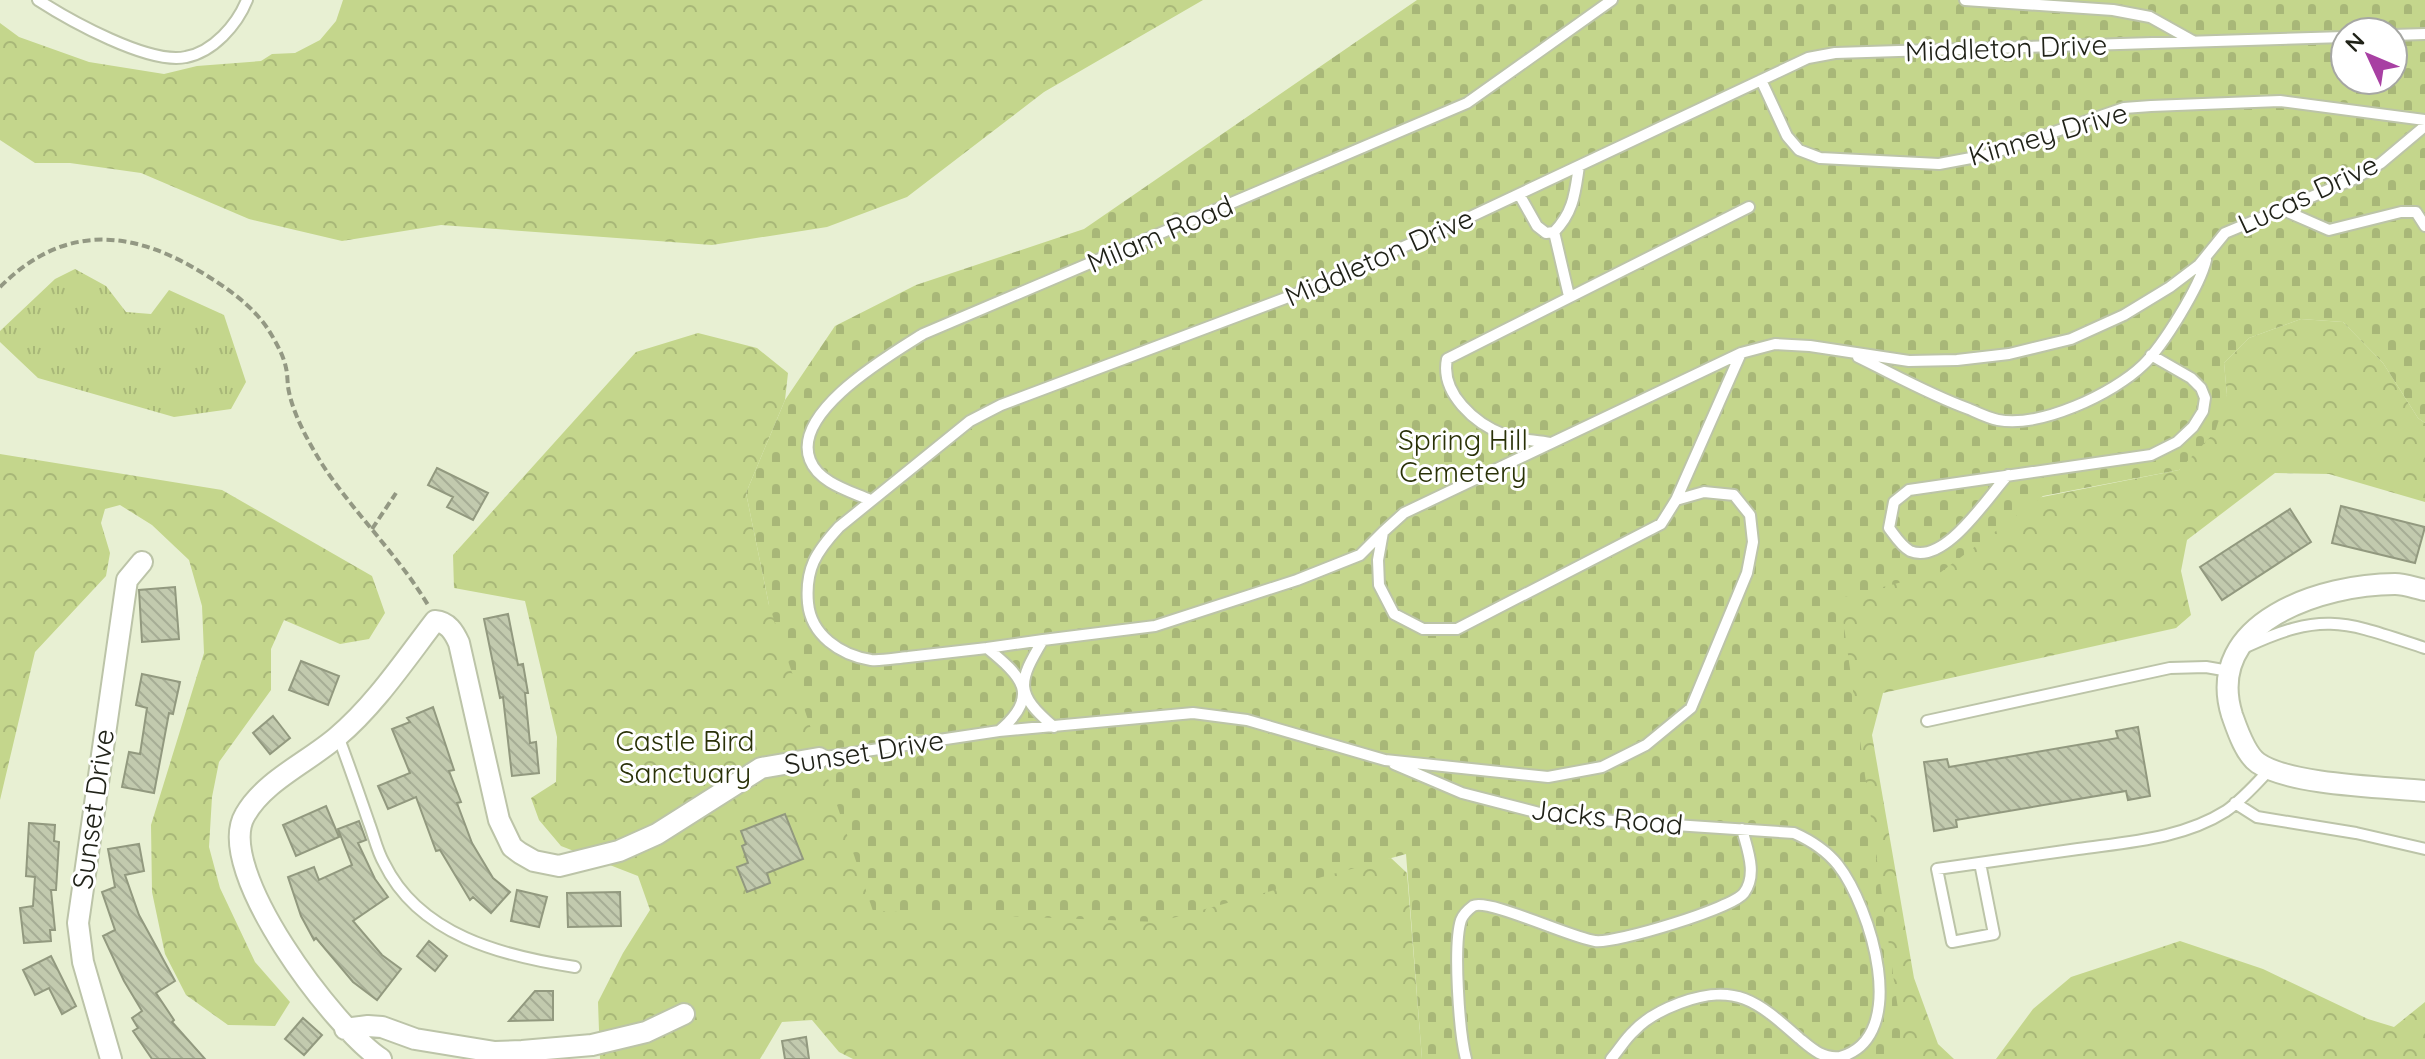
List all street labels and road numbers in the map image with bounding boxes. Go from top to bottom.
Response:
street label: Middleton Drive [1904,26,2108,69]
street label: Kinney Drive [1964,94,2131,173]
street label: Lucas Drive [2232,146,2383,241]
street label: Milam Road [1082,187,1238,280]
street label: Middleton Drive [1279,199,1478,314]
street label: Sunset Drive [782,722,946,781]
street label: Sunset Drive [64,727,121,891]
street label: Jacks Road [1529,791,1685,842]

